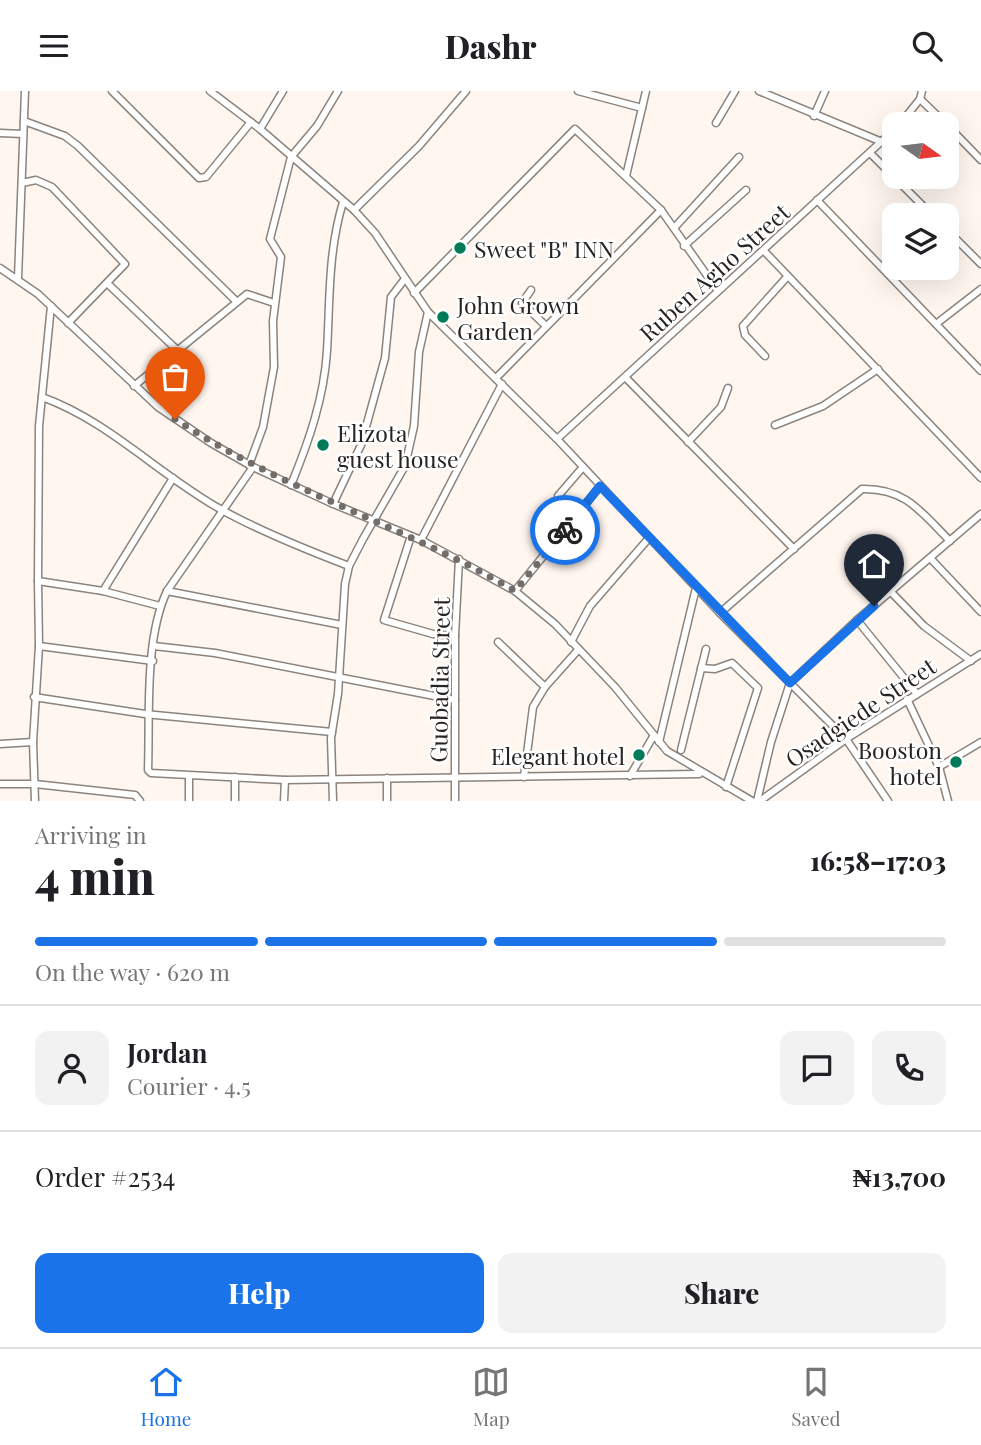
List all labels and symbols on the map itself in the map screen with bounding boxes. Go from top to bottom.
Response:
north arrow [882,112,959,189]
street label: Ruben Agho Street [632,196,796,348]
place label: Sweet "B" INN [474,233,614,264]
marker: Sweet "B" INN [452,240,468,256]
place label: John Grown Garden [456,289,580,346]
marker: John Grown Garden [435,309,451,325]
pin [145,347,205,419]
place label: Elizota guest house [337,417,459,474]
marker: Elizota guest house [315,437,331,453]
courier [530,495,600,565]
pin [844,534,904,606]
street label: Guobadia Street [422,596,456,763]
street label: Osadgiede Street [779,650,942,774]
place label: Booston hotel [858,734,942,791]
place label: Elegant hotel [491,740,625,771]
marker: Elegant hotel [631,747,647,763]
marker: Booston hotel [948,754,964,770]

